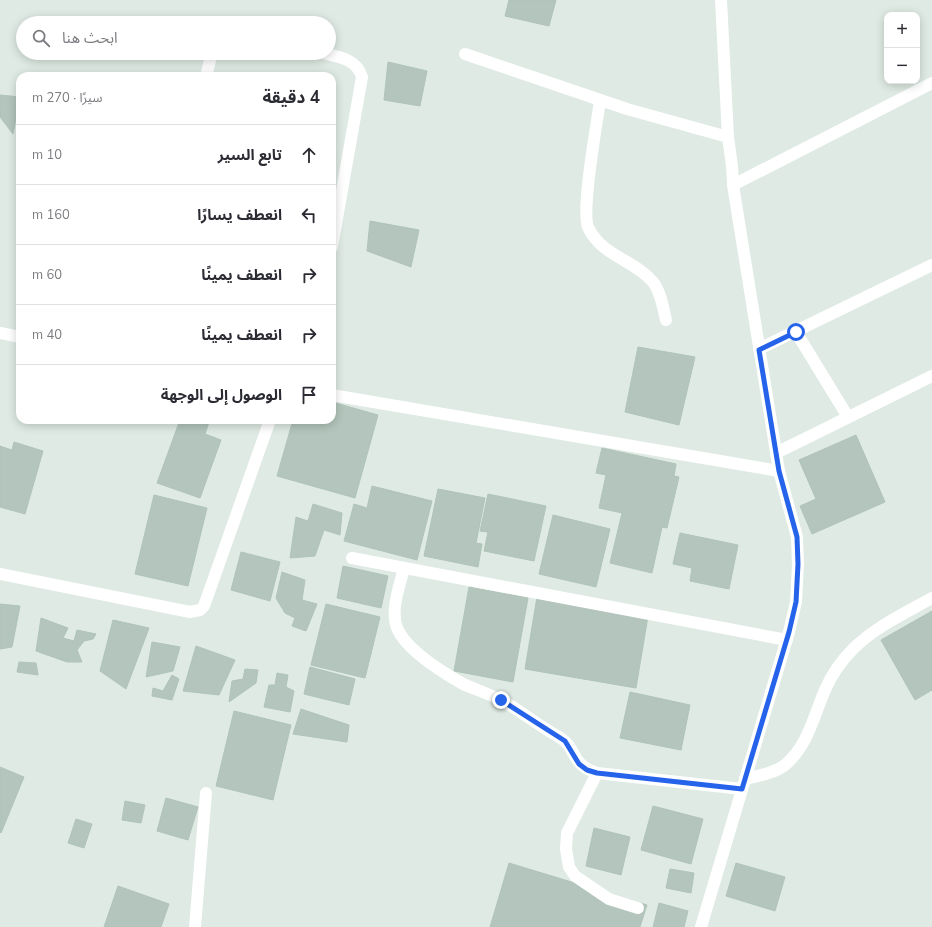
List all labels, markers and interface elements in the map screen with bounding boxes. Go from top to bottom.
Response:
map controls [884,12,920,84]
button: + [884,12,920,48]
search box [16,16,336,60]
icon: search [30,27,52,49]
text: ابحث هنا [62,28,118,48]
button: − [884,48,920,84]
text: 4 دقيقة [262,86,320,109]
text: سيرًا · 270 m [32,89,103,107]
icon: ahead [298,144,320,166]
text: تابع السير [218,145,282,165]
text: 10 m [32,146,62,164]
icon: left [298,204,320,226]
text: انعطف يسارًا [197,205,282,225]
text: 160 m [32,206,70,224]
icon: right [298,264,320,286]
text: انعطف يمينًا [201,265,282,285]
text: 60 m [32,266,62,284]
route start [787,323,805,341]
icon: right [298,324,320,346]
text: انعطف يمينًا [201,325,282,345]
text: 40 m [32,326,62,344]
icon: arrive [298,384,320,406]
text: الوصول إلى الوجهة [161,385,282,405]
route end [492,691,510,709]

